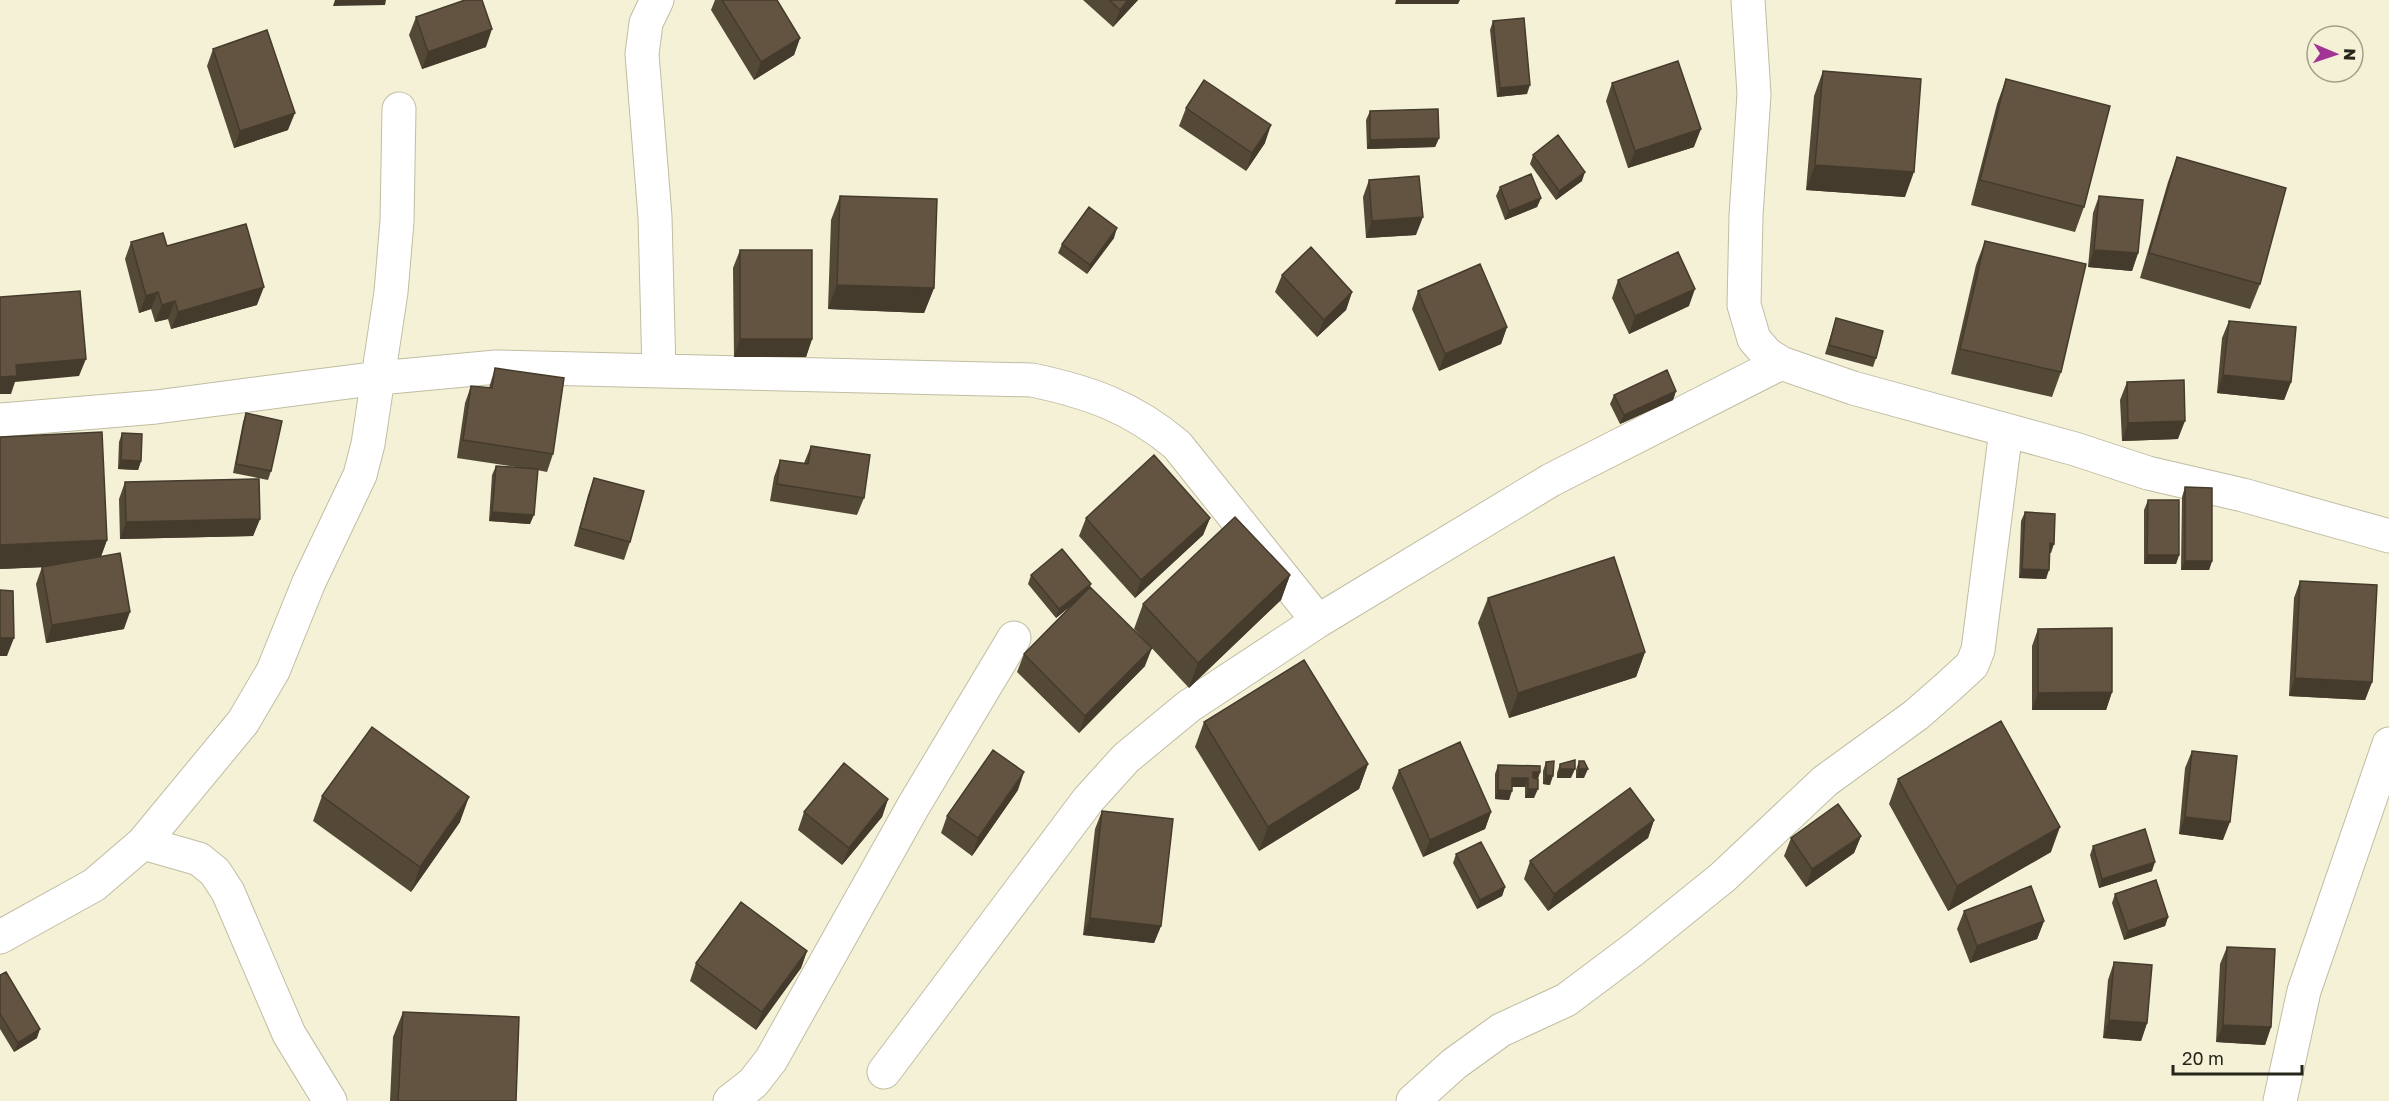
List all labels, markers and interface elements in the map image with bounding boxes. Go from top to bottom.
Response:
north arrow [2305,24,2365,84]
text: N [2340,48,2360,61]
scale bar [2173,1038,2302,1076]
text: 20 m [2182,1047,2224,1069]

